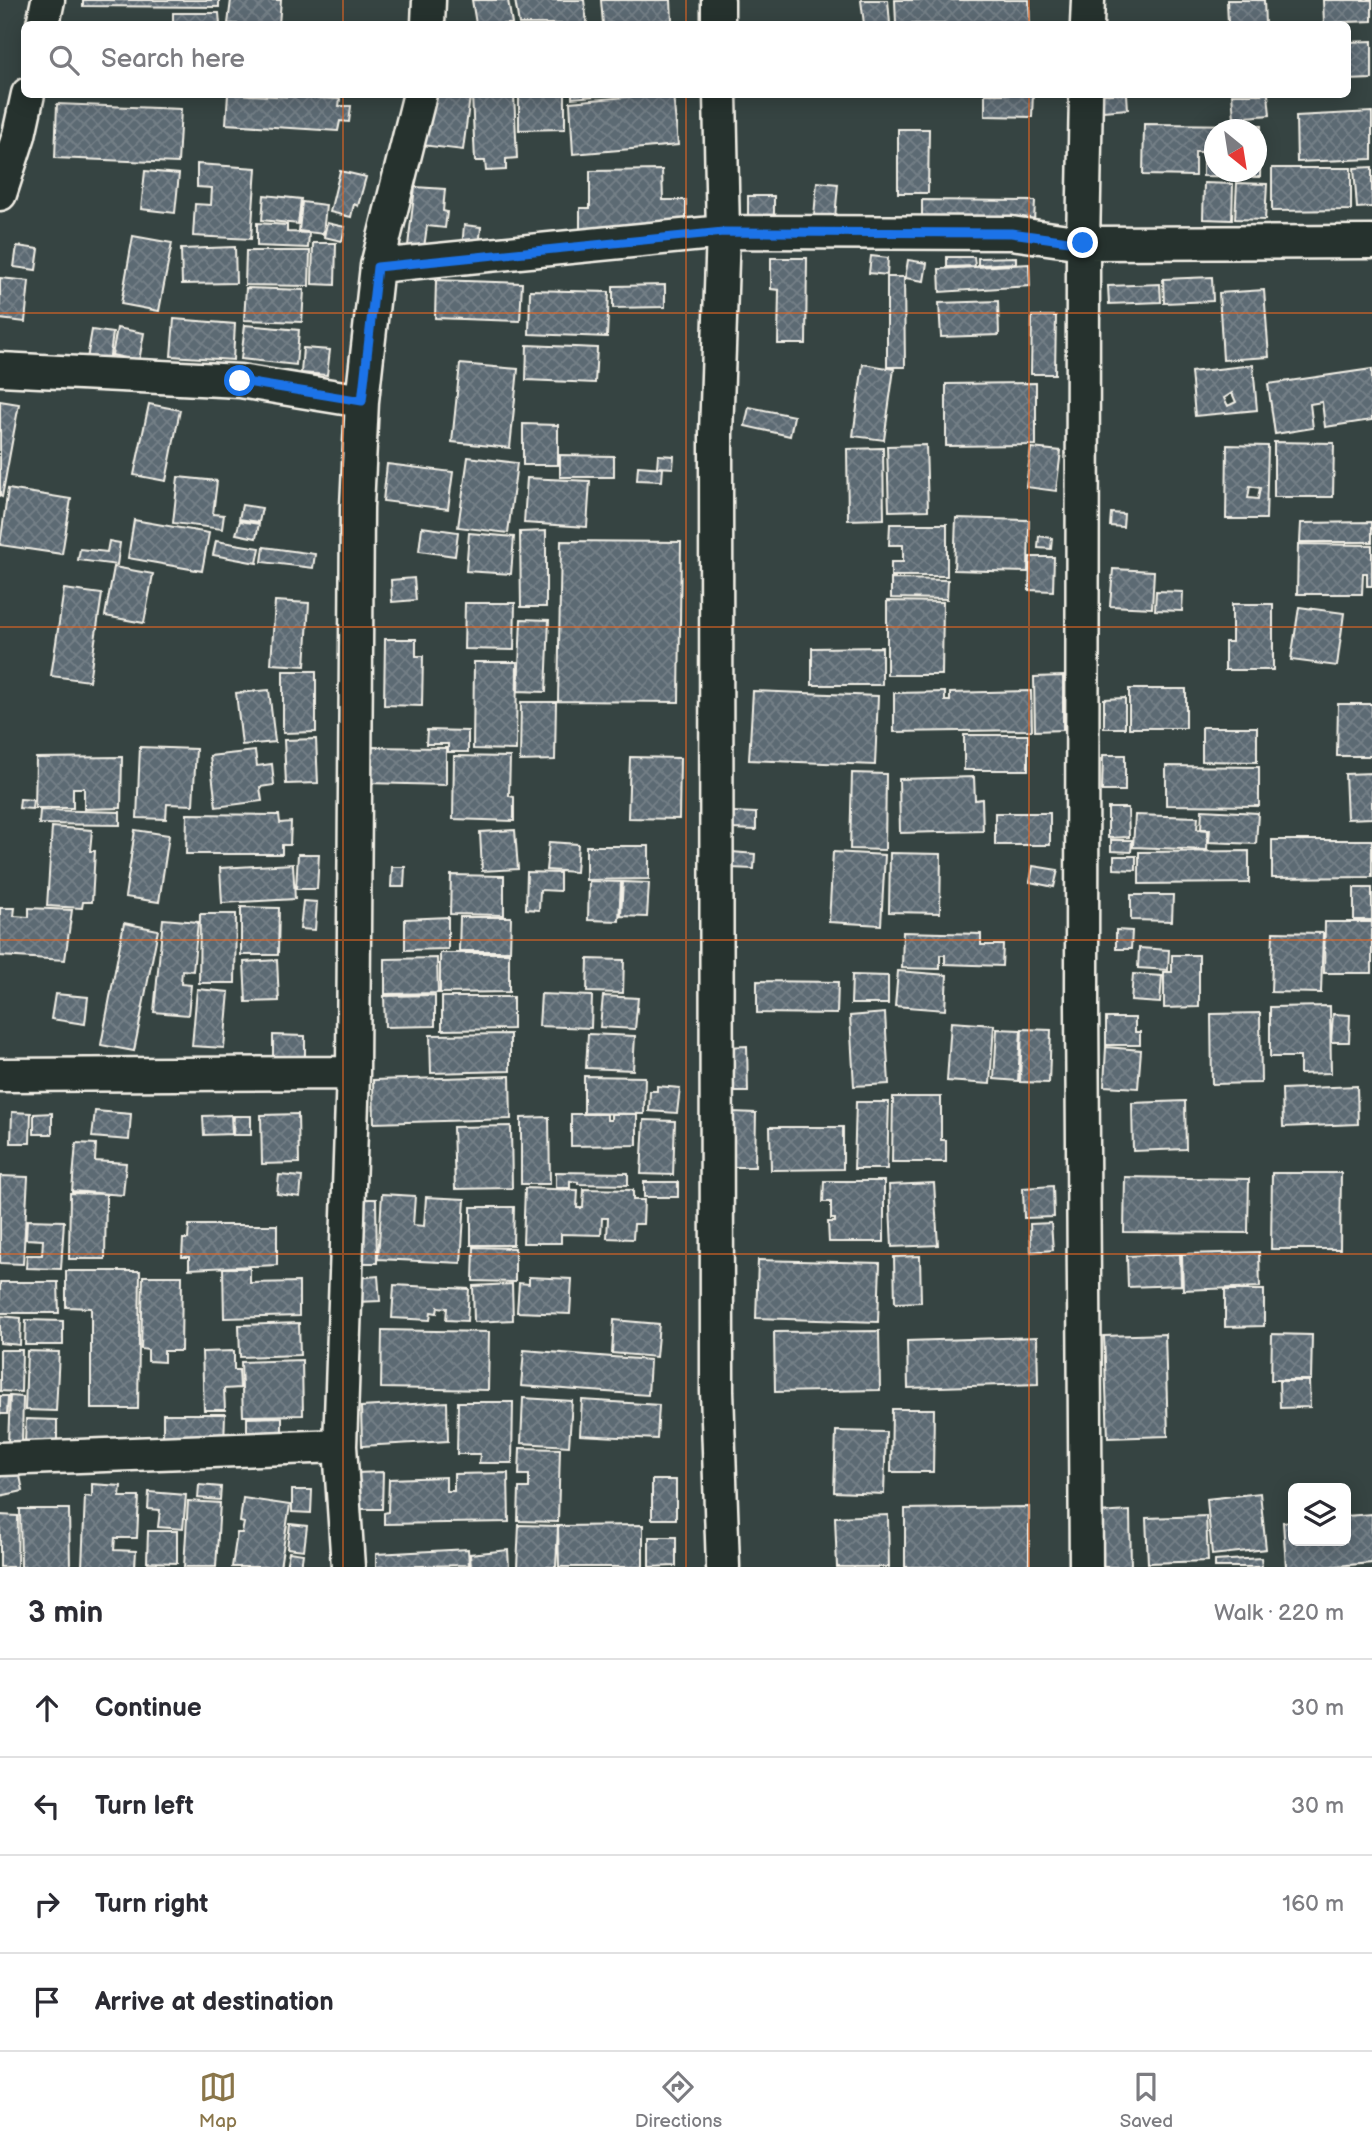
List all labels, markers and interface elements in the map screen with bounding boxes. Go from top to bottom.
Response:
search box [21,21,1351,98]
icon: search [45,41,83,79]
text: Search here [101,44,245,75]
north arrow [1204,119,1267,182]
route end [1067,227,1098,258]
route start [224,365,255,396]
map controls [1288,1483,1351,1546]
button: layers [1288,1483,1351,1546]
text: 3 min [28,1595,103,1631]
text: Walk · 220 m [1214,1599,1344,1627]
icon: ahead [28,1689,66,1727]
text: Continue [95,1693,202,1724]
text: 30 m [1291,1694,1344,1722]
icon: left [28,1787,66,1825]
text: Turn left [95,1791,194,1822]
text: 30 m [1291,1792,1344,1820]
icon: right [28,1885,66,1923]
text: Turn right [95,1889,208,1920]
text: 160 m [1282,1890,1344,1918]
icon: arrive [28,1983,66,2021]
text: Arrive at destination [95,1987,334,2018]
tab: Map [199,2068,237,2133]
tab: Directions [635,2068,722,2133]
tab: Saved [1120,2068,1173,2133]

